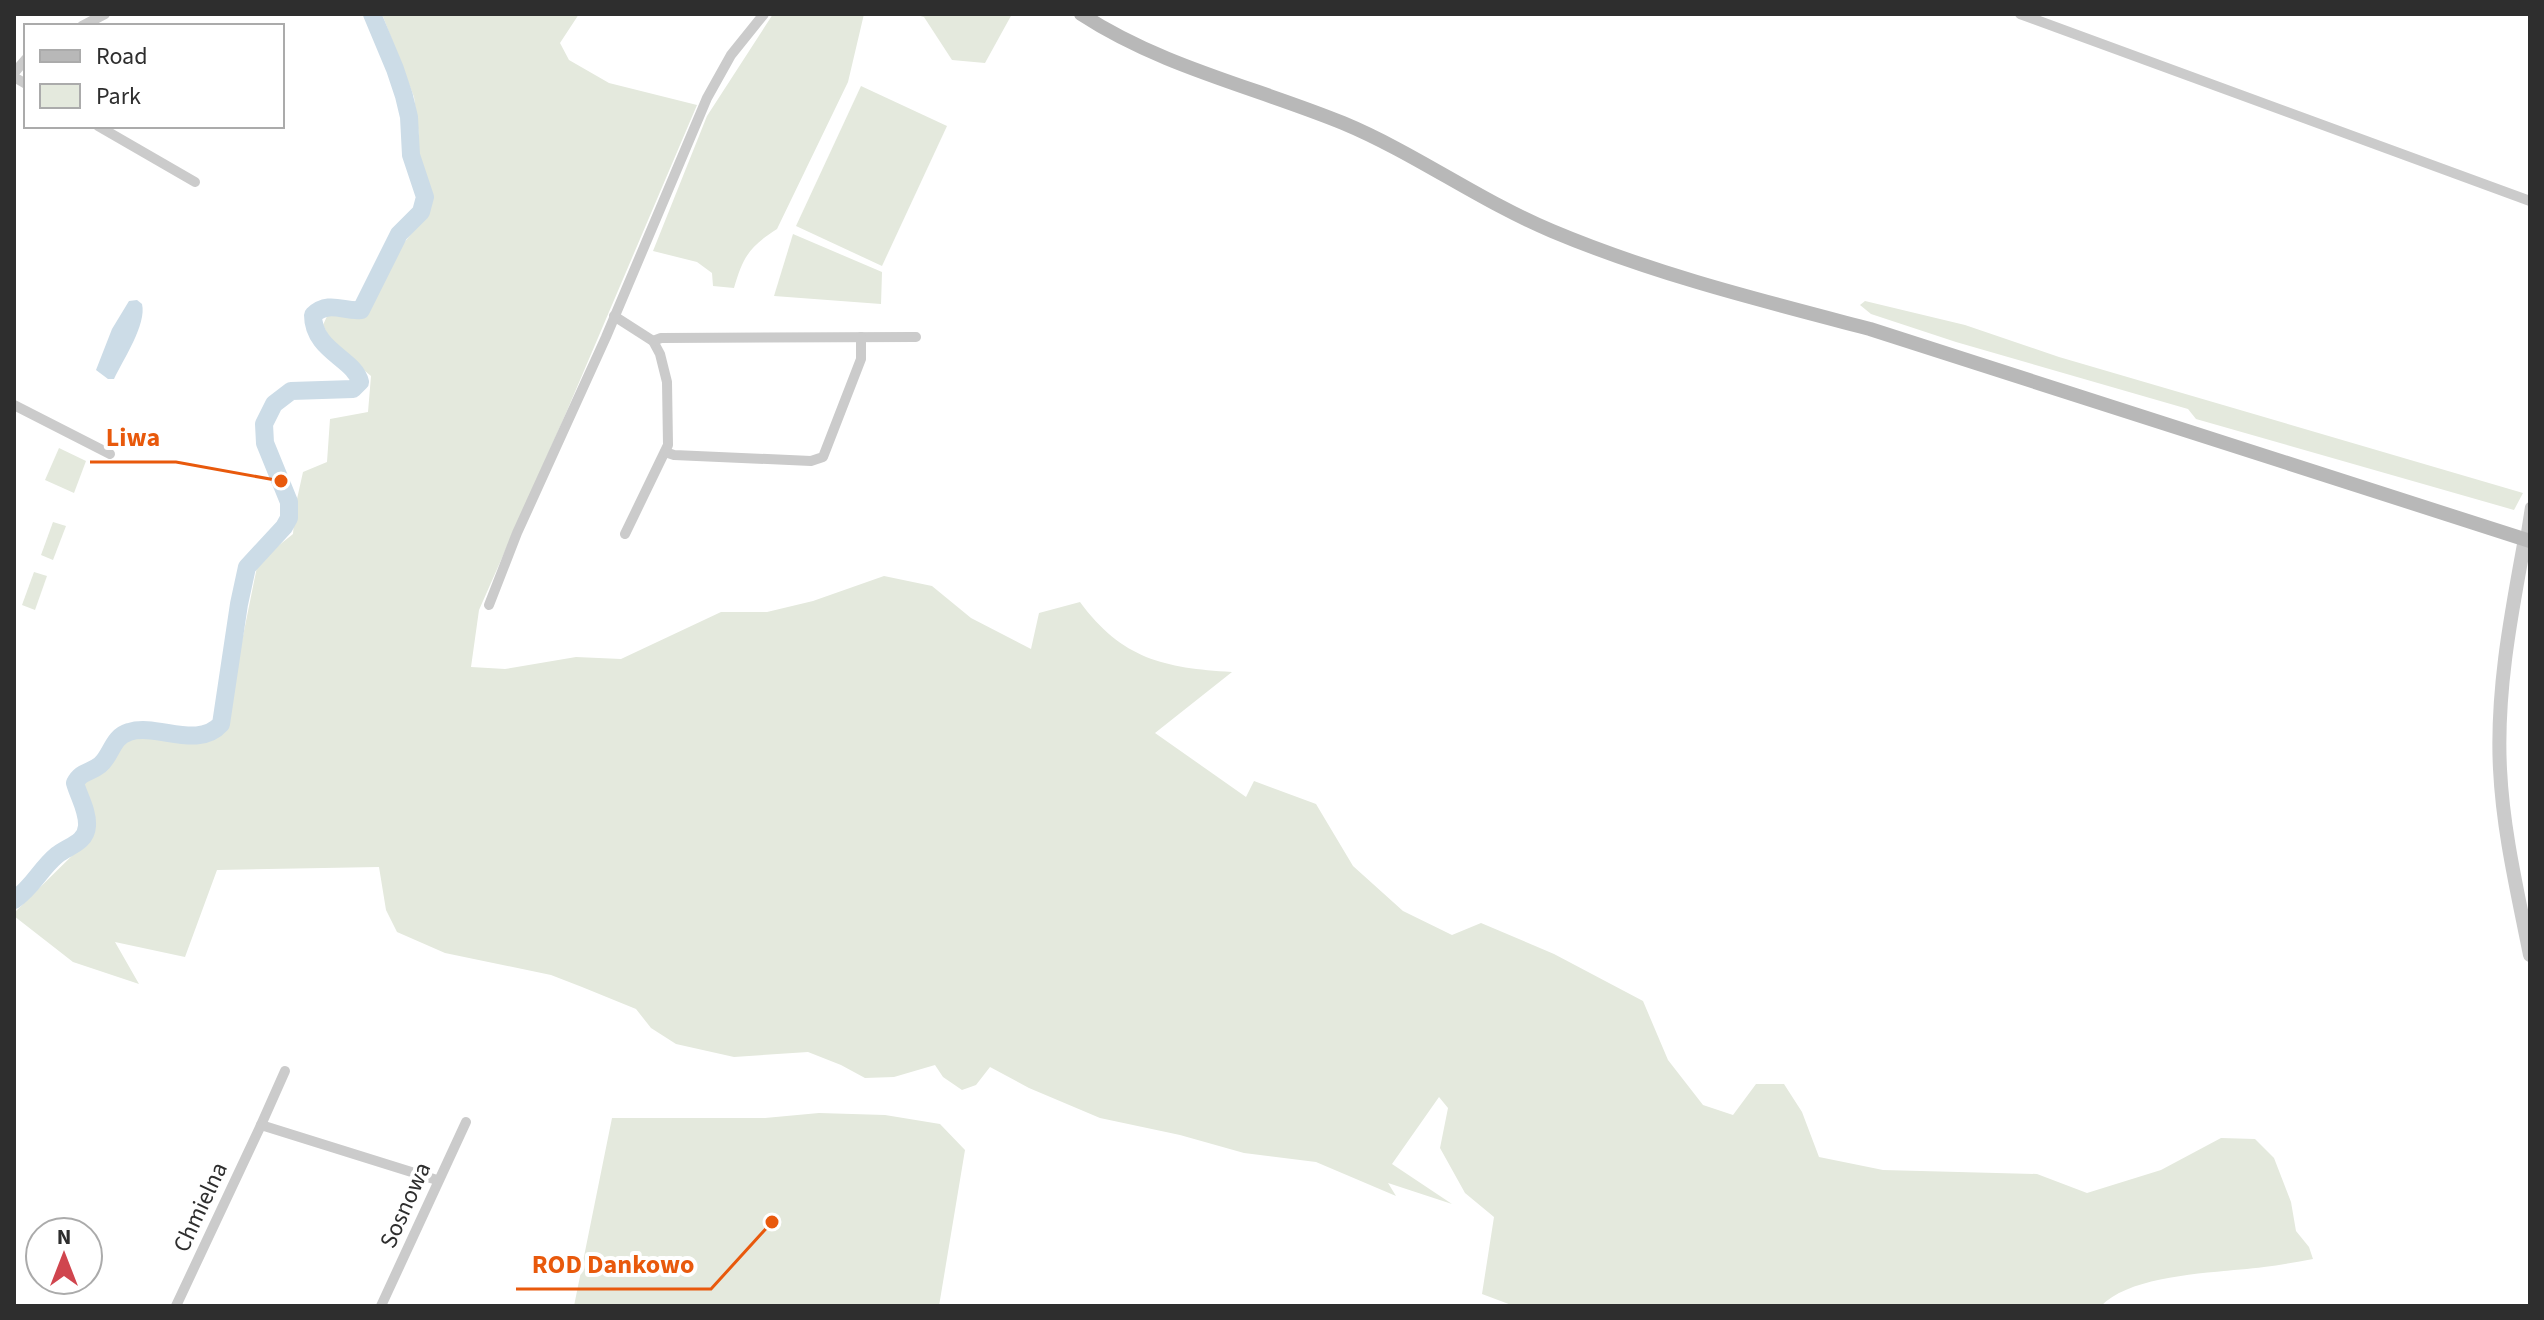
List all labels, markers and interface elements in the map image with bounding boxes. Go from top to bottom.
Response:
legend [24,24,284,128]
text: Road [96,39,148,74]
text: Park [96,79,141,114]
callout: Liwa [90,412,176,462]
text: Liwa [106,419,160,456]
street label: Chmielna [164,1156,237,1258]
street label: Sosnowa [371,1157,440,1254]
north arrow [24,1216,104,1296]
text: N [57,1221,71,1253]
callout: ROD Dankowo [516,1239,711,1289]
text: ROD Dankowo [532,1246,694,1283]

